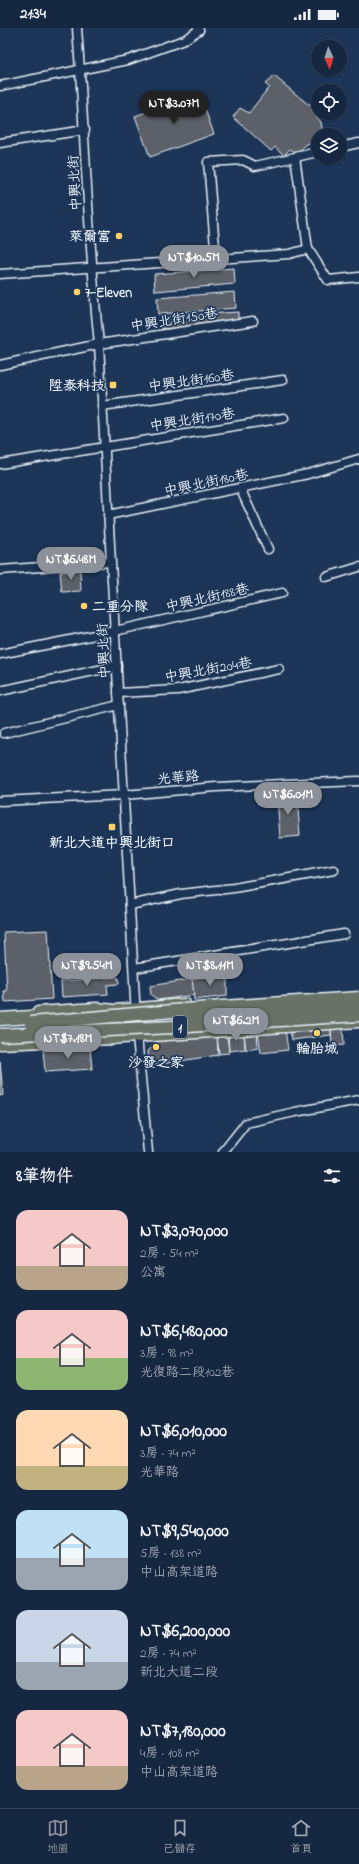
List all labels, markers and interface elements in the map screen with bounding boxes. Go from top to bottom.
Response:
text: 21:34 [20,3,46,25]
north arrow [311,40,347,76]
map controls [311,40,347,164]
button: locate [311,84,347,120]
pin: NT$3.07M [133,91,215,125]
text: NT$3.07M [149,94,199,113]
button: layers [311,128,347,164]
street label: 中興北街 [64,154,87,211]
place label: 萊爾富 [69,227,111,248]
marker: 萊爾富 [114,231,124,241]
pin: NT$10.5M [153,245,235,279]
text: NT$10.5M [168,248,220,267]
place label: 7-Eleven [85,283,132,304]
marker: 7-Eleven [72,287,82,297]
street label: 中興北街150巷 [129,303,221,338]
street label: 中興北街160巷 [147,365,237,398]
place label: 陞泰科技 [49,376,105,397]
marker: 陞泰科技 [108,380,118,390]
street label: 中興北街170巷 [148,403,237,438]
street label: 中興北街180巷 [162,464,251,503]
pin: NT$6.48M [30,547,112,581]
text: NT$6.48M [46,550,96,569]
street label: 中興北街188巷 [164,578,252,618]
place label: 二重分隊 [92,597,148,618]
marker: 二重分隊 [79,601,89,611]
street label: 中興北街 [93,622,116,679]
street label: 中興北街204巷 [163,652,255,689]
street label: 光華路 [156,766,200,791]
pin: NT$6.01M [247,782,329,816]
text: NT$6.01M [263,785,313,804]
marker: 新北大道中興北街口 [107,822,117,832]
place label: 新北大道中興北街口 [49,833,175,854]
pin: NT$9.54M [46,953,128,987]
pin: NT$8.11M [169,953,251,987]
text: NT$9.54M [61,956,113,975]
text: NT$8.11M [186,956,234,975]
pin: NT$6.2M [199,1008,273,1042]
text: NT$6.2M [213,1011,259,1030]
road number: 1 [173,1016,187,1038]
pin: NT$7.18M [27,1026,109,1060]
marker: 輪胎城 [312,1028,322,1038]
text: NT$7.18M [44,1029,93,1048]
place label: 輪胎城 [296,1039,338,1060]
marker: 沙發之家 [151,1042,161,1052]
place label: 沙發之家 [128,1053,184,1074]
text: 8筆物件 [16,1164,73,1189]
icon: filters [321,1165,343,1187]
text: NT$3,070,000 [140,1219,228,1244]
icon: home [48,1226,96,1274]
text: 2房 · 54 m² [140,1244,199,1263]
text: 公寓 [140,1263,166,1282]
text: NT$6,480,000 [140,1319,228,1344]
icon: home [48,1326,96,1374]
text: 3房 · 98 m² [140,1344,194,1363]
text: 光復路二段102巷 [140,1363,234,1382]
text: NT$6,010,000 [140,1419,227,1444]
icon: home [48,1426,96,1474]
text: 3房 · 74 m² [140,1444,196,1463]
text: 光華路 [140,1463,179,1482]
text: NT$9,540,000 [140,1519,229,1544]
icon: home [48,1526,96,1574]
text: 5房 · 138 m² [140,1544,201,1563]
text: 中山高架道路 [140,1563,218,1582]
text: NT$6,200,000 [140,1619,230,1644]
icon: home [48,1626,96,1674]
text: 2房 · 74 m² [140,1644,197,1663]
text: 新北大道二段 [140,1663,218,1682]
text: NT$7,180,000 [140,1719,226,1744]
icon: home [48,1726,96,1774]
text: 4房 · 108 m² [140,1744,199,1763]
text: 中山高架道路 [140,1763,218,1782]
tab: 地圖 [47,1817,69,1857]
tab: 已儲存 [163,1817,196,1857]
tab: 首頁 [290,1817,312,1857]

